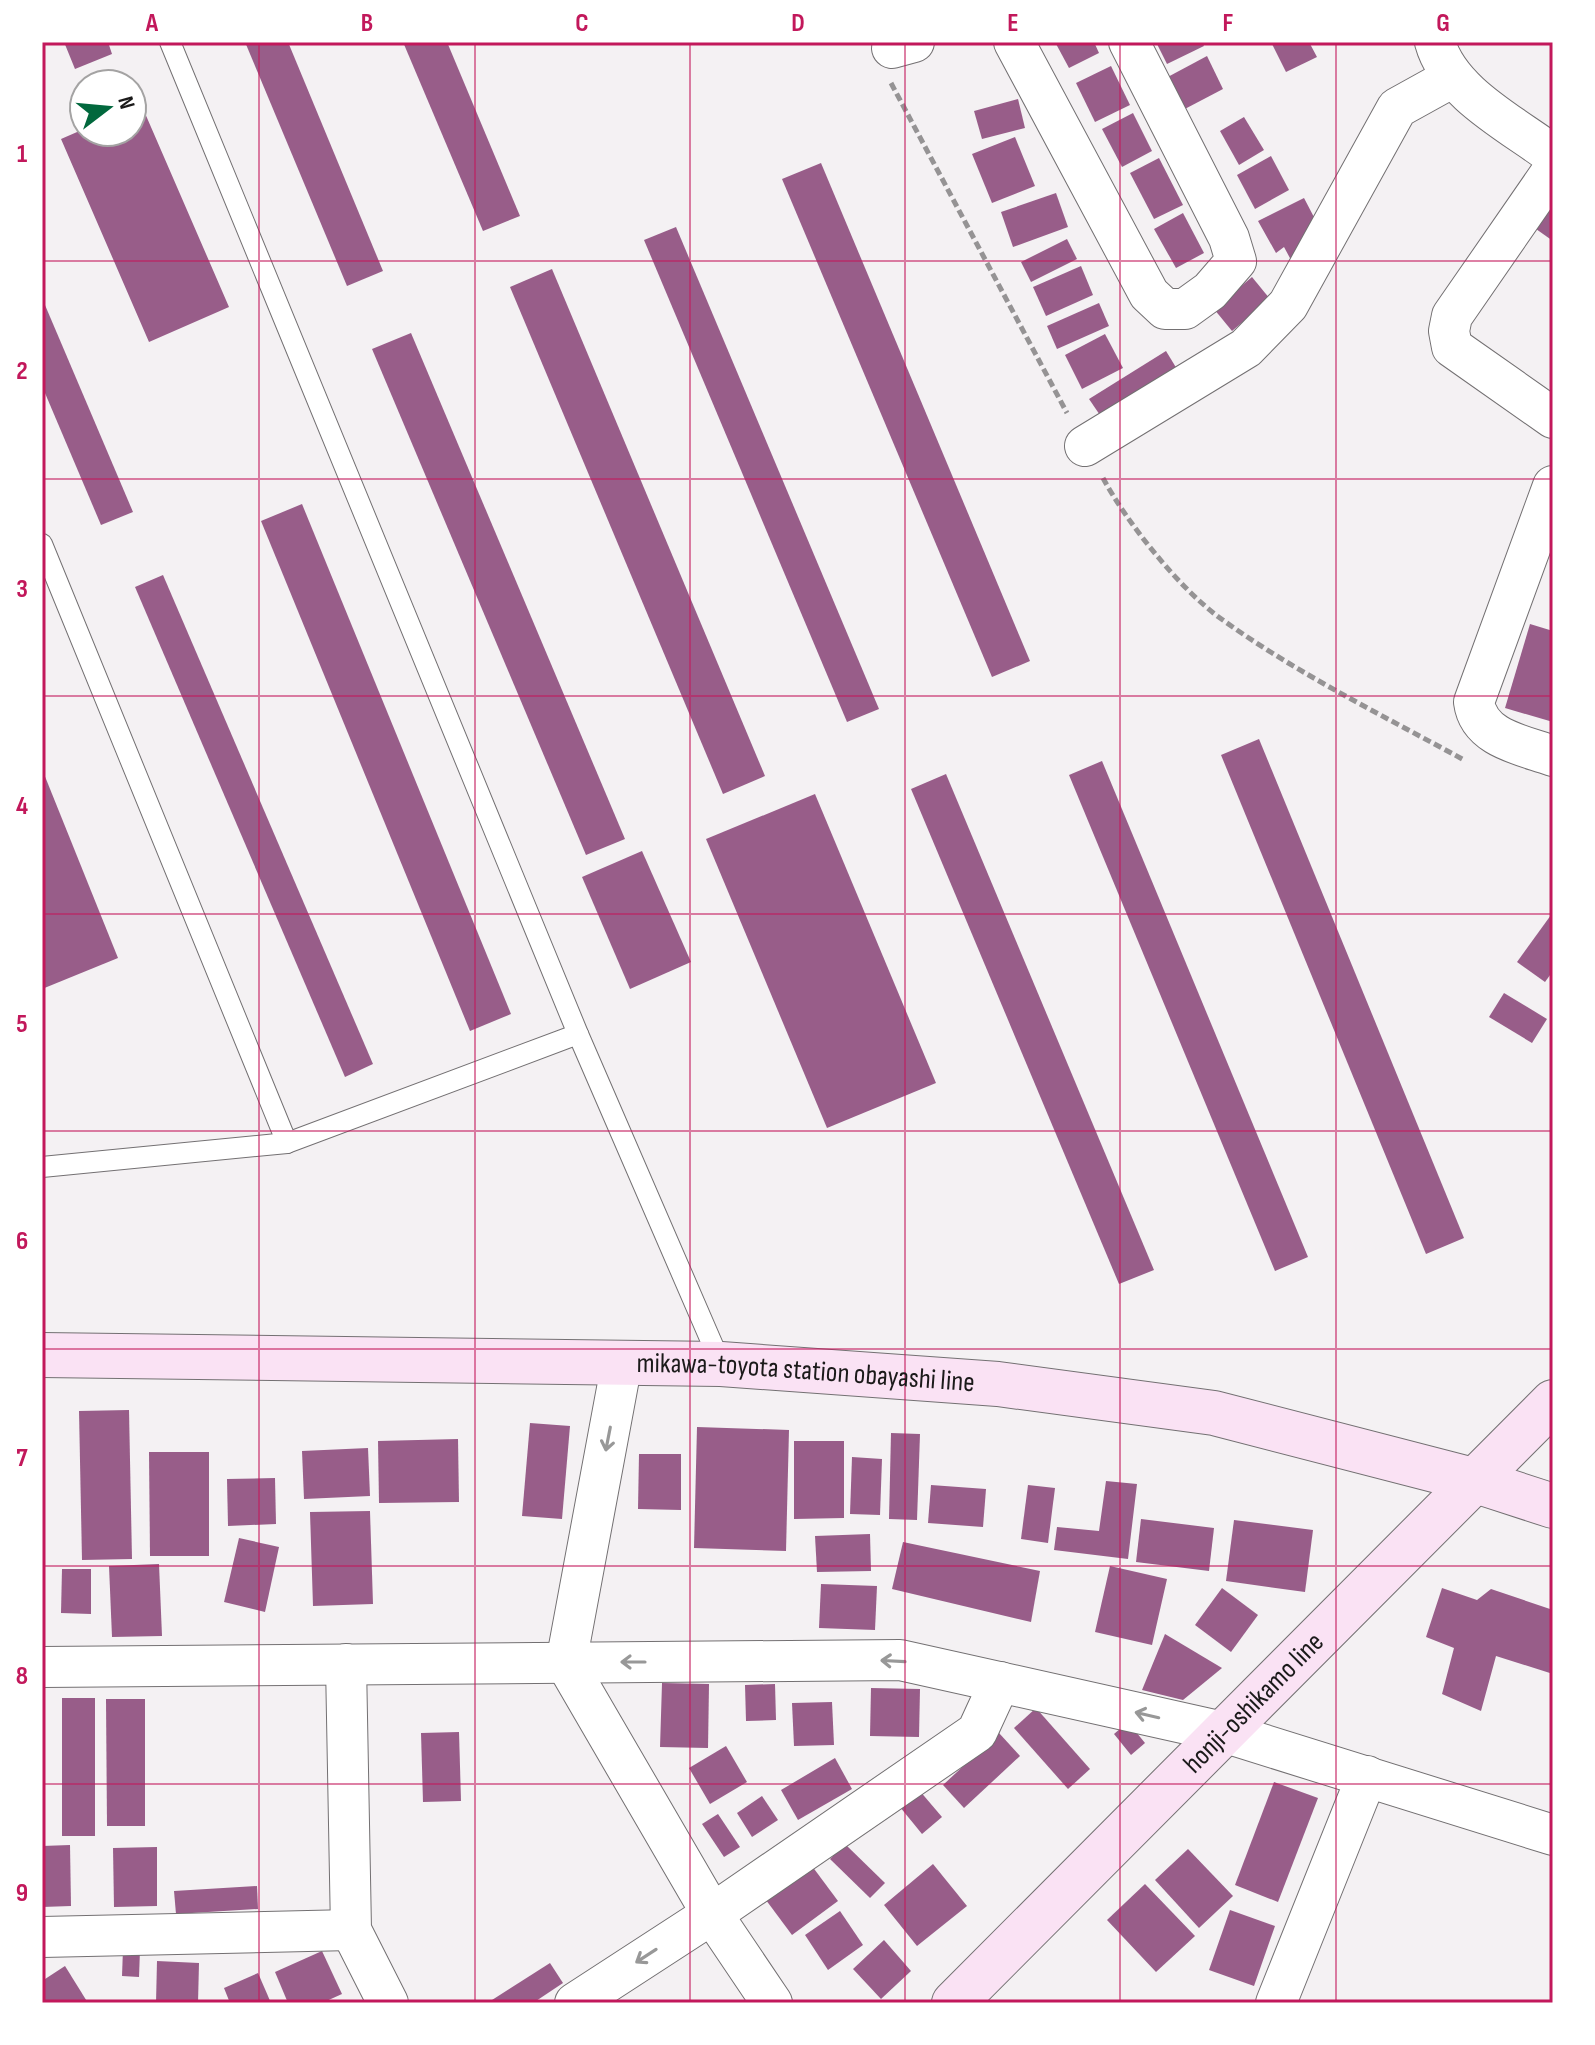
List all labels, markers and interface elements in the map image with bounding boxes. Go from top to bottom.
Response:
text: A [145,8,159,39]
text: B [361,8,373,39]
text: C [575,8,589,39]
text: D [791,8,805,39]
text: E [1007,8,1019,39]
text: F [1223,8,1234,39]
text: G [1436,8,1450,39]
north arrow [68,68,148,148]
text: N [111,94,140,112]
text: 1 [17,139,27,170]
text: 2 [16,356,28,387]
text: 3 [16,574,28,605]
text: 4 [16,791,28,822]
text: 5 [16,1009,28,1040]
text: 6 [16,1226,28,1257]
street label: mikawa-toyota station obayashi line [636,1346,976,1399]
one-way arrow [599,1425,614,1451]
text: 7 [16,1443,28,1474]
street label: honji-oshikamo line [1176,1626,1330,1780]
one-way arrow [880,1653,907,1668]
one-way arrow [620,1654,647,1670]
text: 8 [16,1661,28,1692]
one-way arrow [1134,1707,1160,1722]
text: 9 [16,1878,28,1909]
one-way arrow [636,1948,658,1965]

